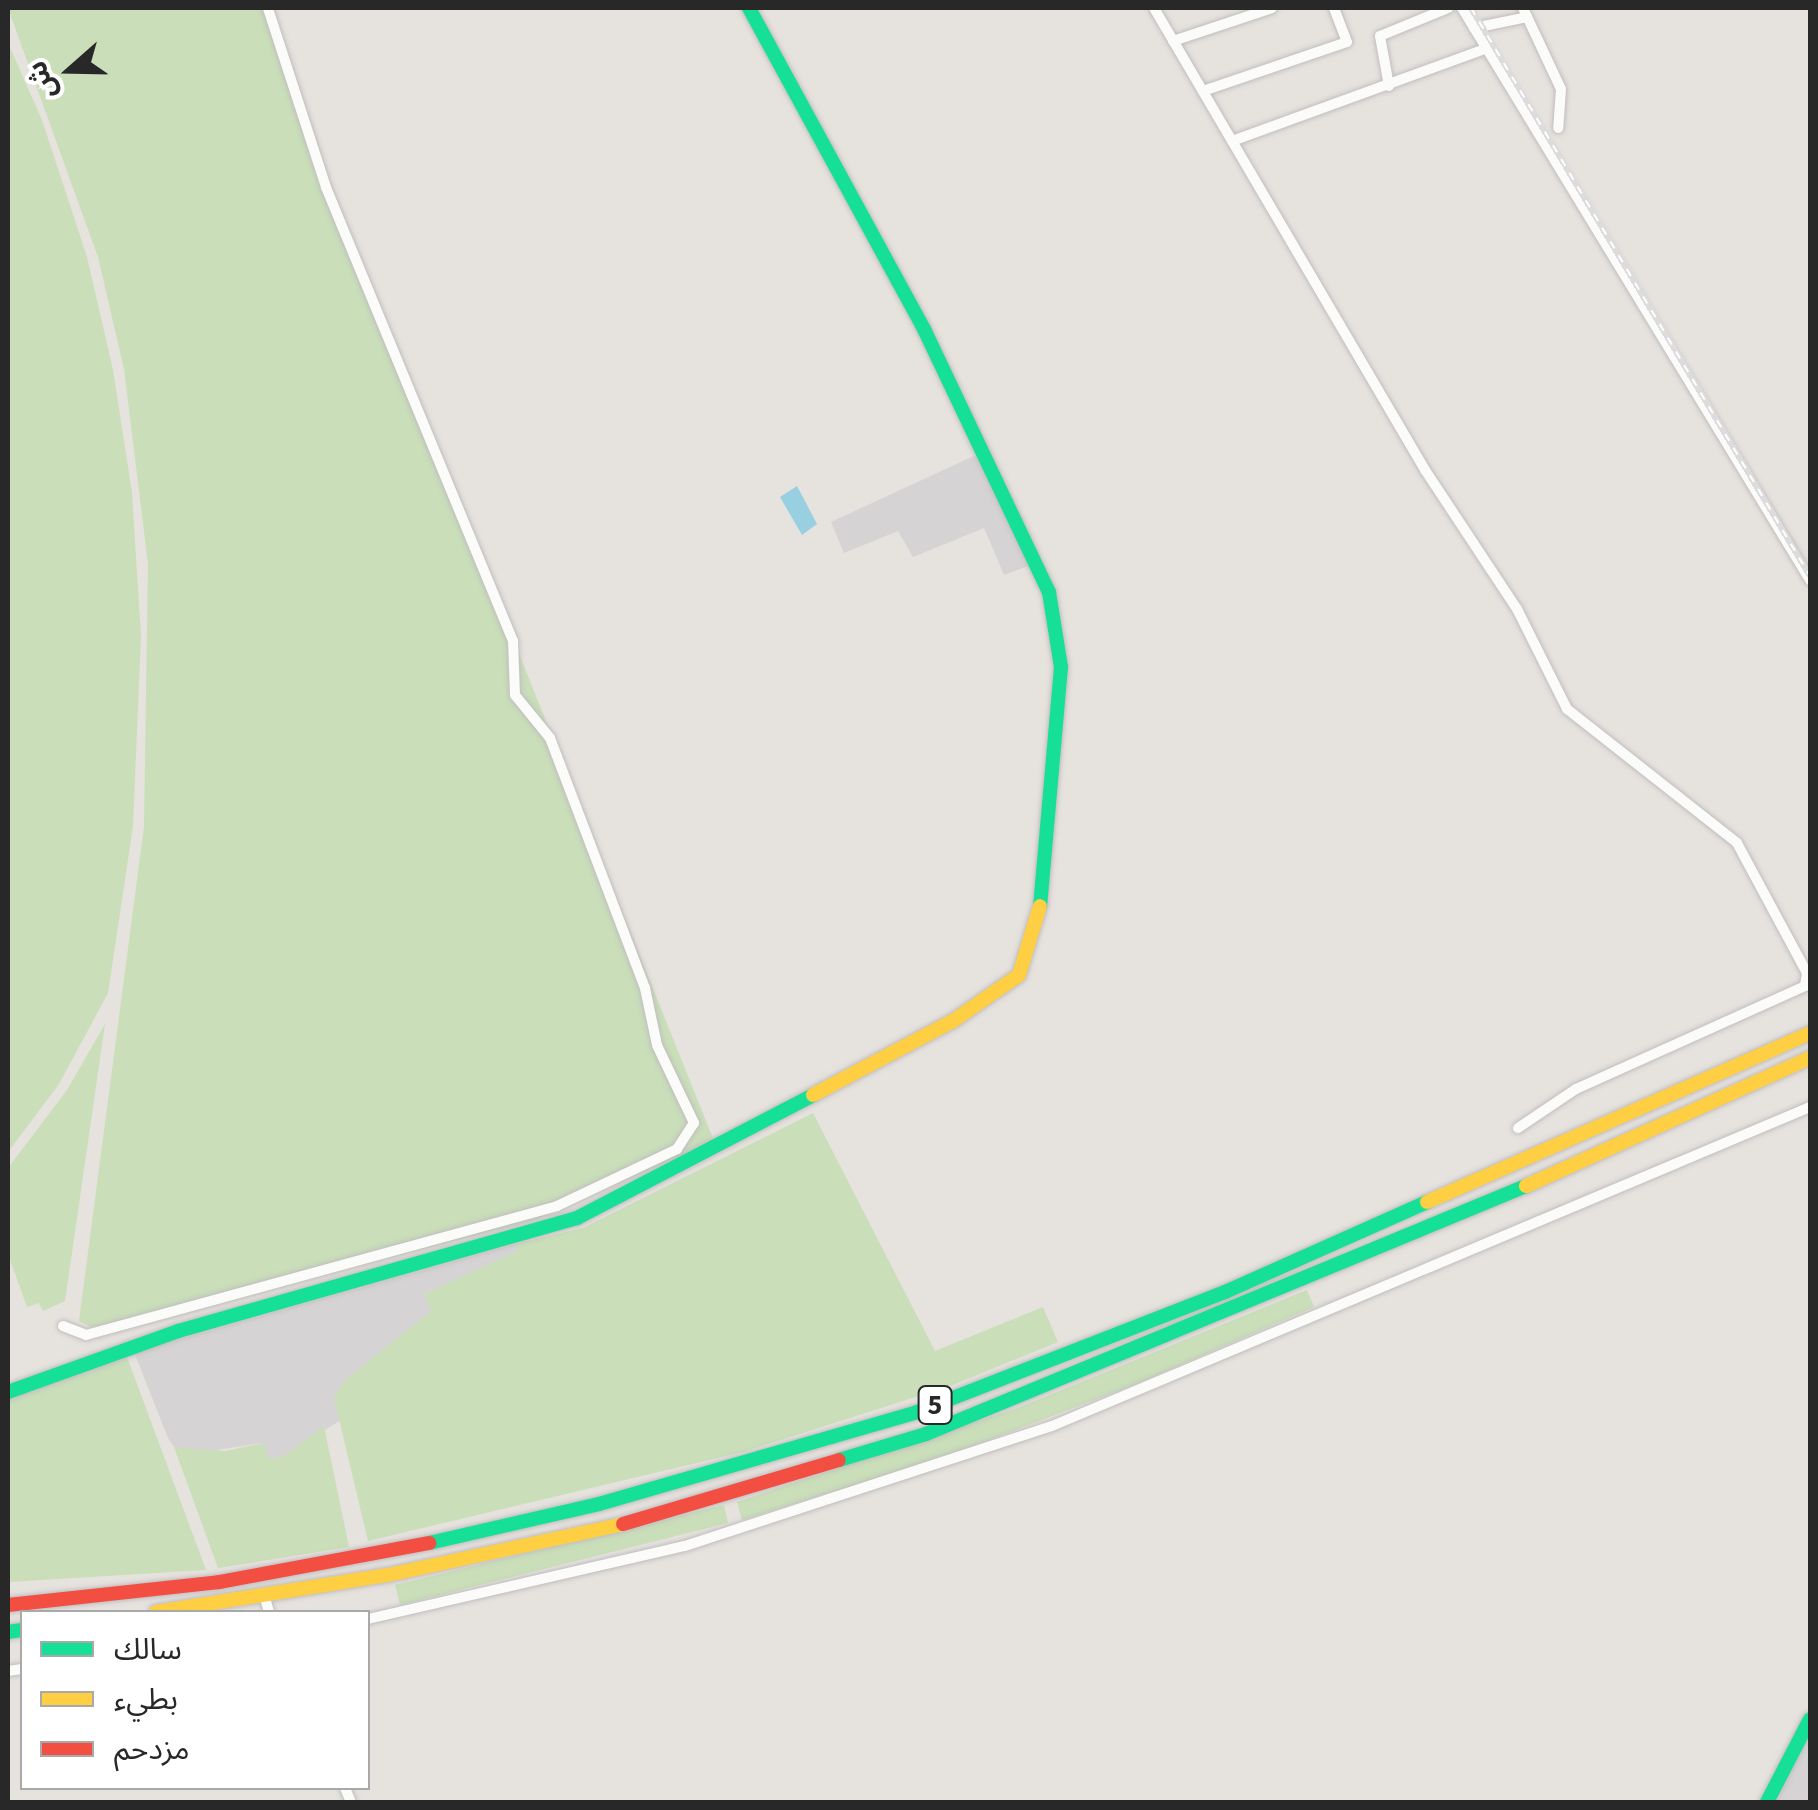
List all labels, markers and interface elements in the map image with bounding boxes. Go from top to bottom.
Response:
north arrow [20,20,120,120]
text: ش [16,55,67,105]
road number: 5 [918,1382,952,1428]
legend [20,1610,370,1790]
text: سالك [114,1628,182,1671]
text: بطيء [114,1678,178,1721]
text: مزدحم [114,1728,190,1771]

